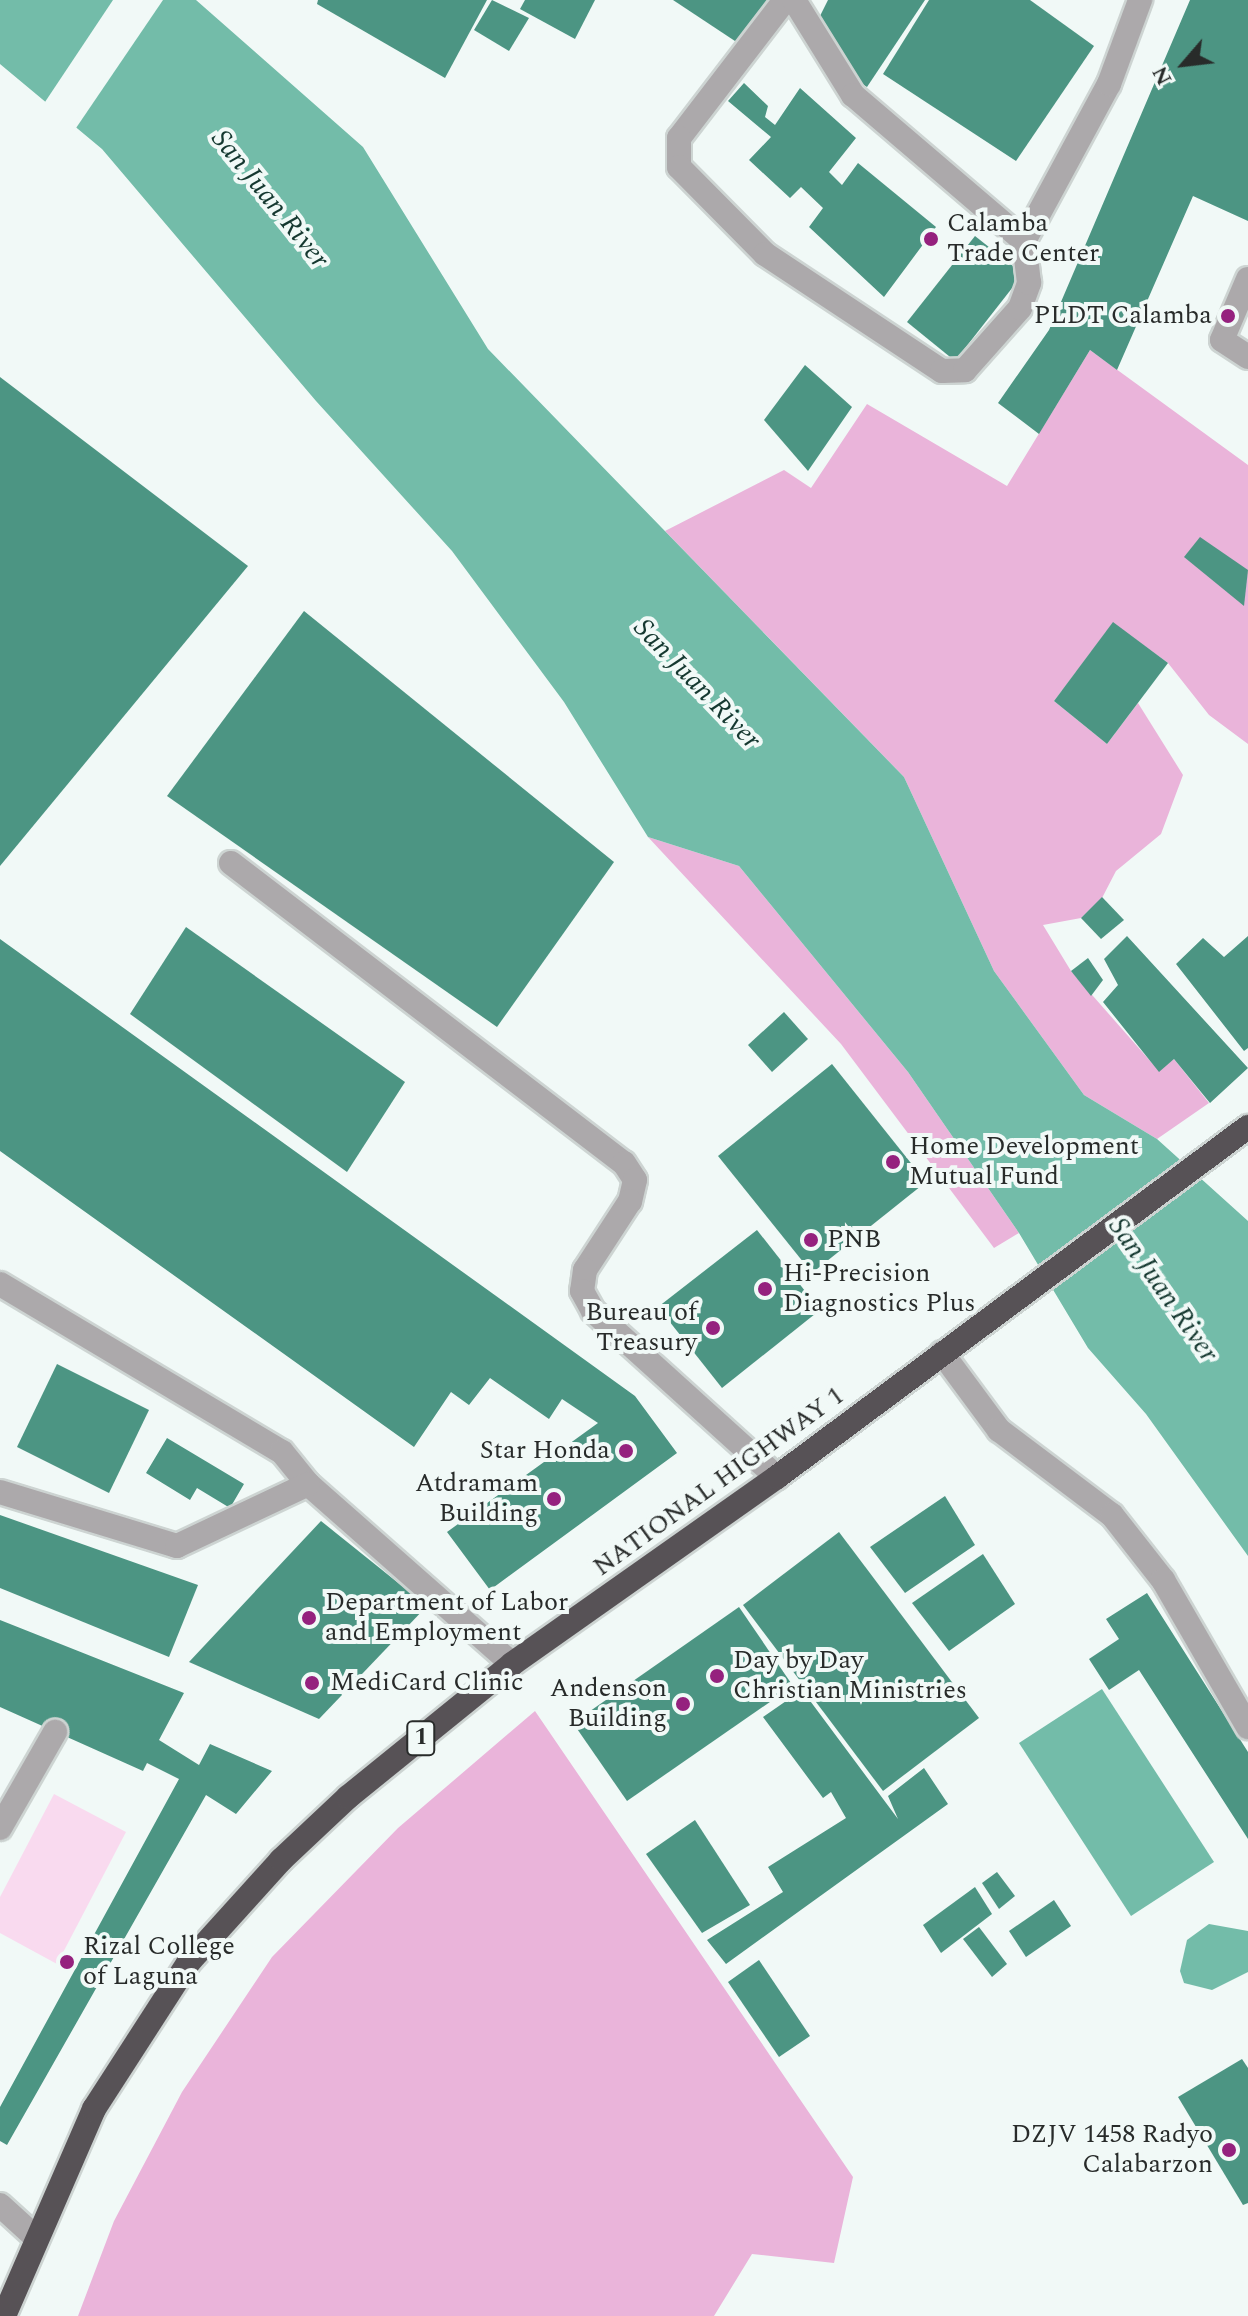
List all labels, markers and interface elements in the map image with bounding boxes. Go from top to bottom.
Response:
north arrow [1144,24,1224,104]
text: N [1144,60,1181,91]
water label: San Juan River [204,123,336,275]
place label: Calamba Trade Center [947,208,1099,270]
marker: Calamba Trade Center [922,230,940,248]
place label: PLDT Calamba [1034,300,1212,332]
marker: PLDT Calamba [1219,307,1237,325]
water label: San Juan River [626,612,768,756]
place label: Home Development Mutual Fund [909,1131,1139,1192]
marker: Home Development Mutual Fund [884,1153,902,1171]
water label: San Juan River [1101,1211,1225,1369]
place label: PNB [827,1224,881,1256]
marker: PNB [802,1231,820,1249]
place label: Hi-Precision Diagnostics Plus [783,1258,976,1320]
marker: Hi-Precision Diagnostics Plus [754,1278,776,1300]
place label: Bureau of Treasury [586,1297,697,1358]
marker: Bureau of Treasury [704,1319,722,1337]
street label: NATIONAL HIGHWAY 1 [588,1381,850,1583]
place label: Star Honda [480,1435,610,1467]
marker: Star Honda [617,1442,635,1460]
place label: Atdramam Building [415,1468,538,1530]
marker: Atdramam Building [545,1490,563,1508]
place label: Department of Labor and Employment [325,1587,568,1648]
marker: Department of Labor and Employment [300,1609,318,1627]
place label: Day by Day Christian Ministries [733,1645,967,1706]
place label: MediCard Clinic [330,1667,523,1699]
marker: Day by Day Christian Ministries [708,1667,726,1685]
marker: MediCard Clinic [301,1672,323,1694]
place label: Andenson Building [550,1673,667,1734]
marker: Andenson Building [674,1695,692,1713]
road number: 1 [405,1718,437,1758]
place label: Rizal College of Laguna [83,1931,235,1992]
marker: Rizal College of Laguna [58,1953,76,1971]
place label: DZJV 1458 Radyo Calabarzon [1011,2119,1213,2180]
marker: DZJV 1458 Radyo Calabarzon [1220,2141,1238,2159]

